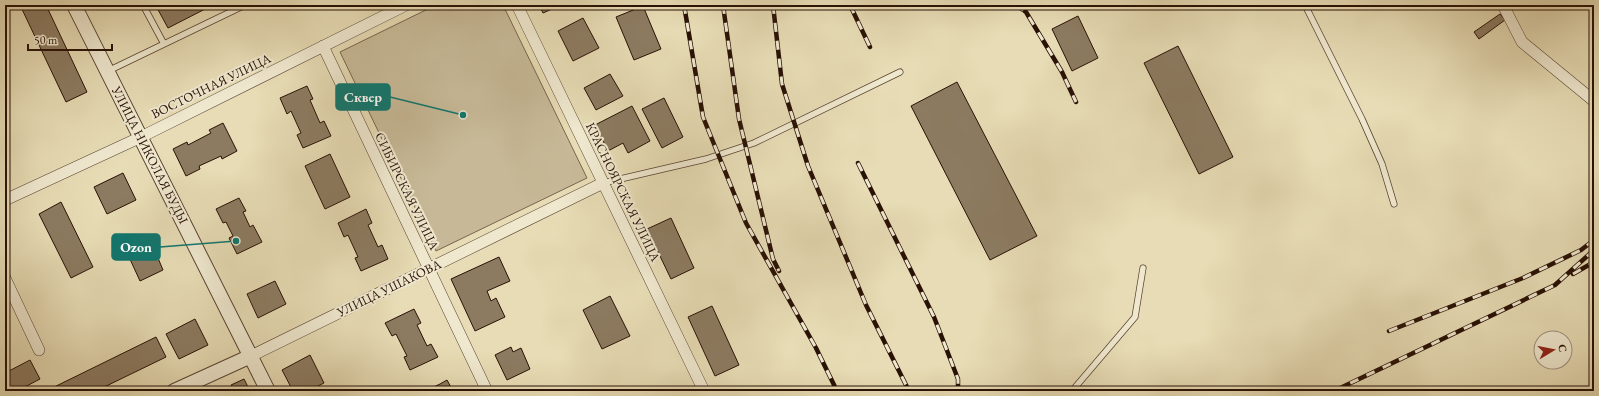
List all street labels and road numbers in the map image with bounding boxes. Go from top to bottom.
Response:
street label: ВОСТОЧНАЯ УЛИЦА [148,49,274,122]
street label: УЛИЦА НИКОЛАЯ БУДЫ [107,82,192,227]
street label: КРАСНОЯРСКАЯ УЛИЦА [582,120,665,265]
street label: СИБИРСКАЯ УЛИЦА [371,129,443,254]
street label: УЛИЦА УШАКОВА [333,255,445,321]

